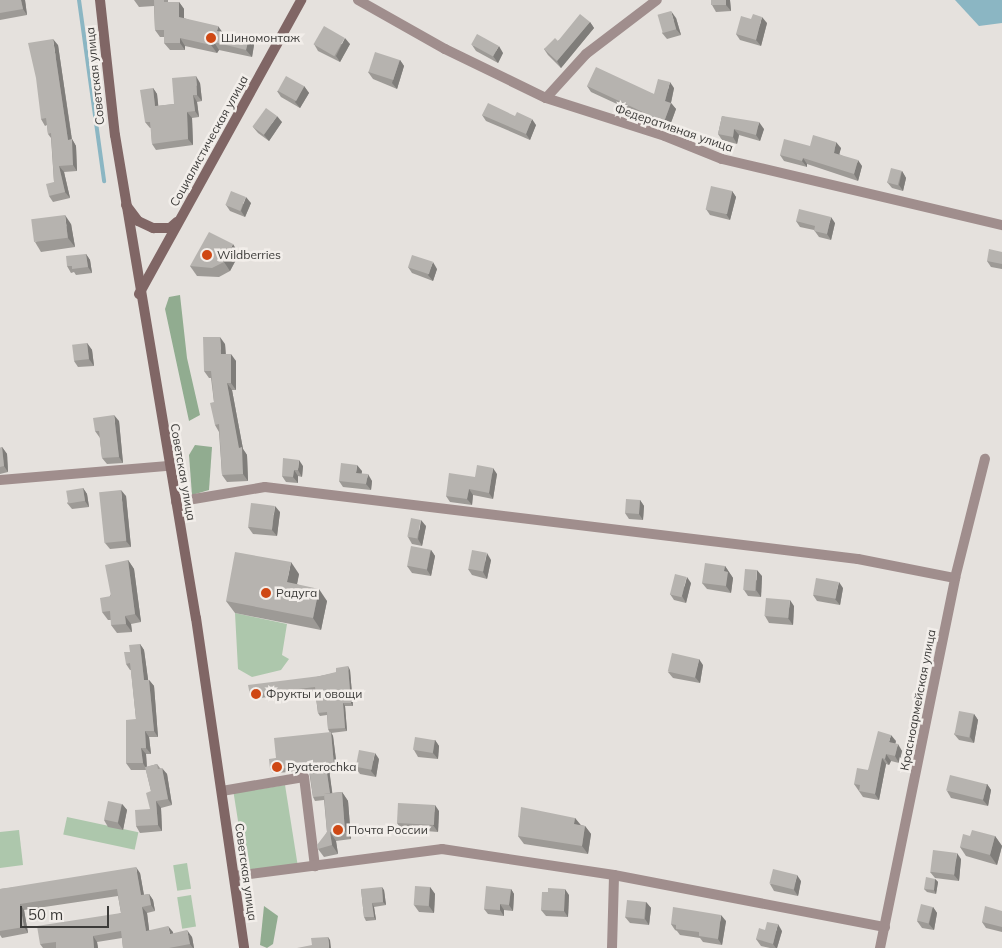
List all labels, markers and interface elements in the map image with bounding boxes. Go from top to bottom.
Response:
street label: Советская улица [83,26,107,126]
place label: Шиномонтаж [221,31,300,45]
marker: Шиномонтаж [205,32,217,44]
street label: Социалистическая улица [167,73,251,209]
street label: Федеративная улица [613,101,735,155]
place label: Wildberries [217,248,281,262]
marker: Wildberries [201,249,213,261]
street label: Советская улица [167,422,199,522]
place label: Радуга [276,586,317,600]
marker: Радуга [260,587,272,599]
street label: Красноармейская улица [897,628,939,772]
place label: Фрукты и овощи [266,687,362,701]
marker: Фрукты и овощи [250,688,262,700]
place label: Pyaterochka [287,760,356,774]
marker: Pyaterochka [271,761,283,773]
street label: Советская улица [232,822,260,922]
place label: Почта России [348,823,428,837]
marker: Почта России [332,824,344,836]
scale bar [22,896,111,928]
text: 50 m [28,905,63,924]

